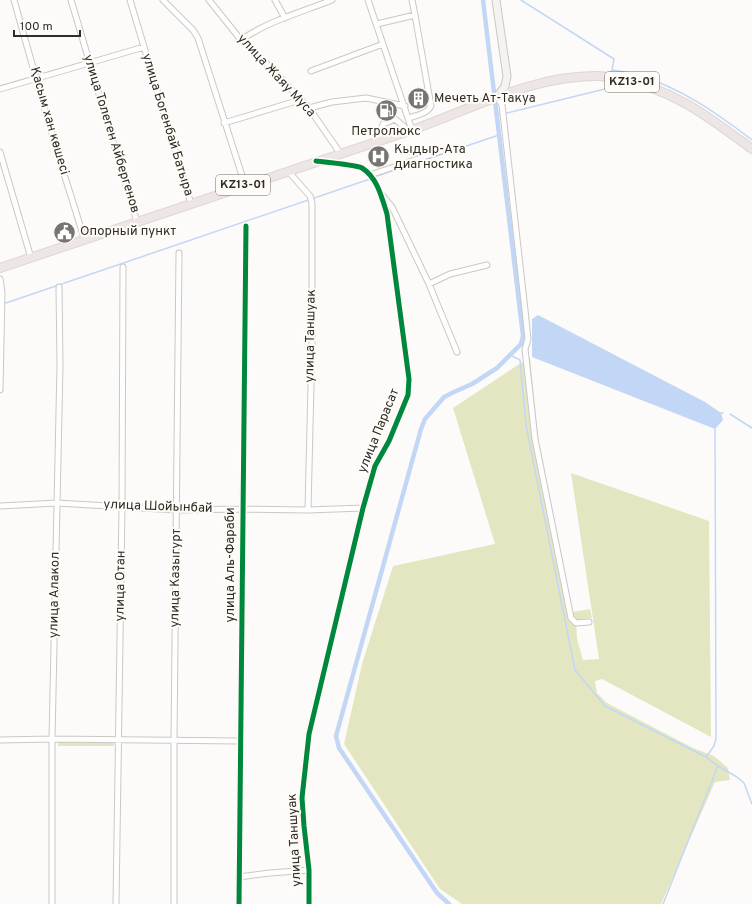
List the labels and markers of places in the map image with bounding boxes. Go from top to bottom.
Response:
building icon: Мечеть Ат-Такуа [406,86,432,112]
place label: Мечеть Ат-Такуа [434,91,536,107]
fuel station icon: Петролюкс [373,97,399,123]
place label: Петролюкс [351,124,421,140]
place label: Кыдыр-Ата диагностика [394,142,473,173]
hospital icon: Кыдыр-Ата диагностика [366,144,392,170]
public building icon: Опорный пункт [52,219,78,245]
place label: Опорный пункт [80,224,176,240]

